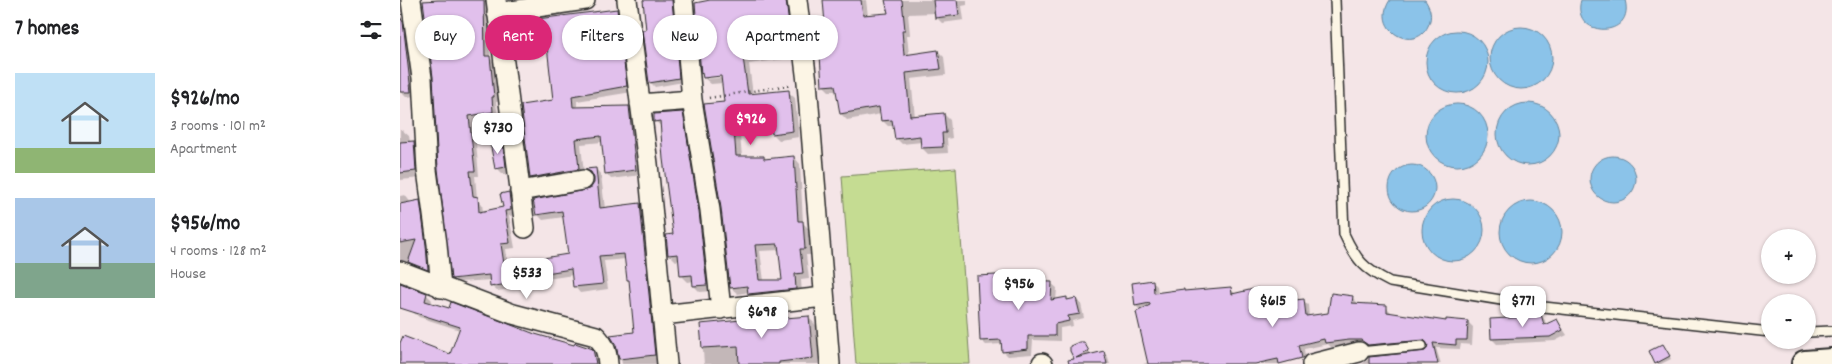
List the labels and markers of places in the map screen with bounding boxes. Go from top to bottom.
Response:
pin: $926 [721,104,781,146]
pin: $730 [468,112,528,155]
pin: $533 [497,258,557,300]
pin: $956 [989,268,1049,311]
pin: $615 [1243,286,1303,328]
pin: $771 [1493,286,1553,328]
pin: $698 [732,296,792,339]

